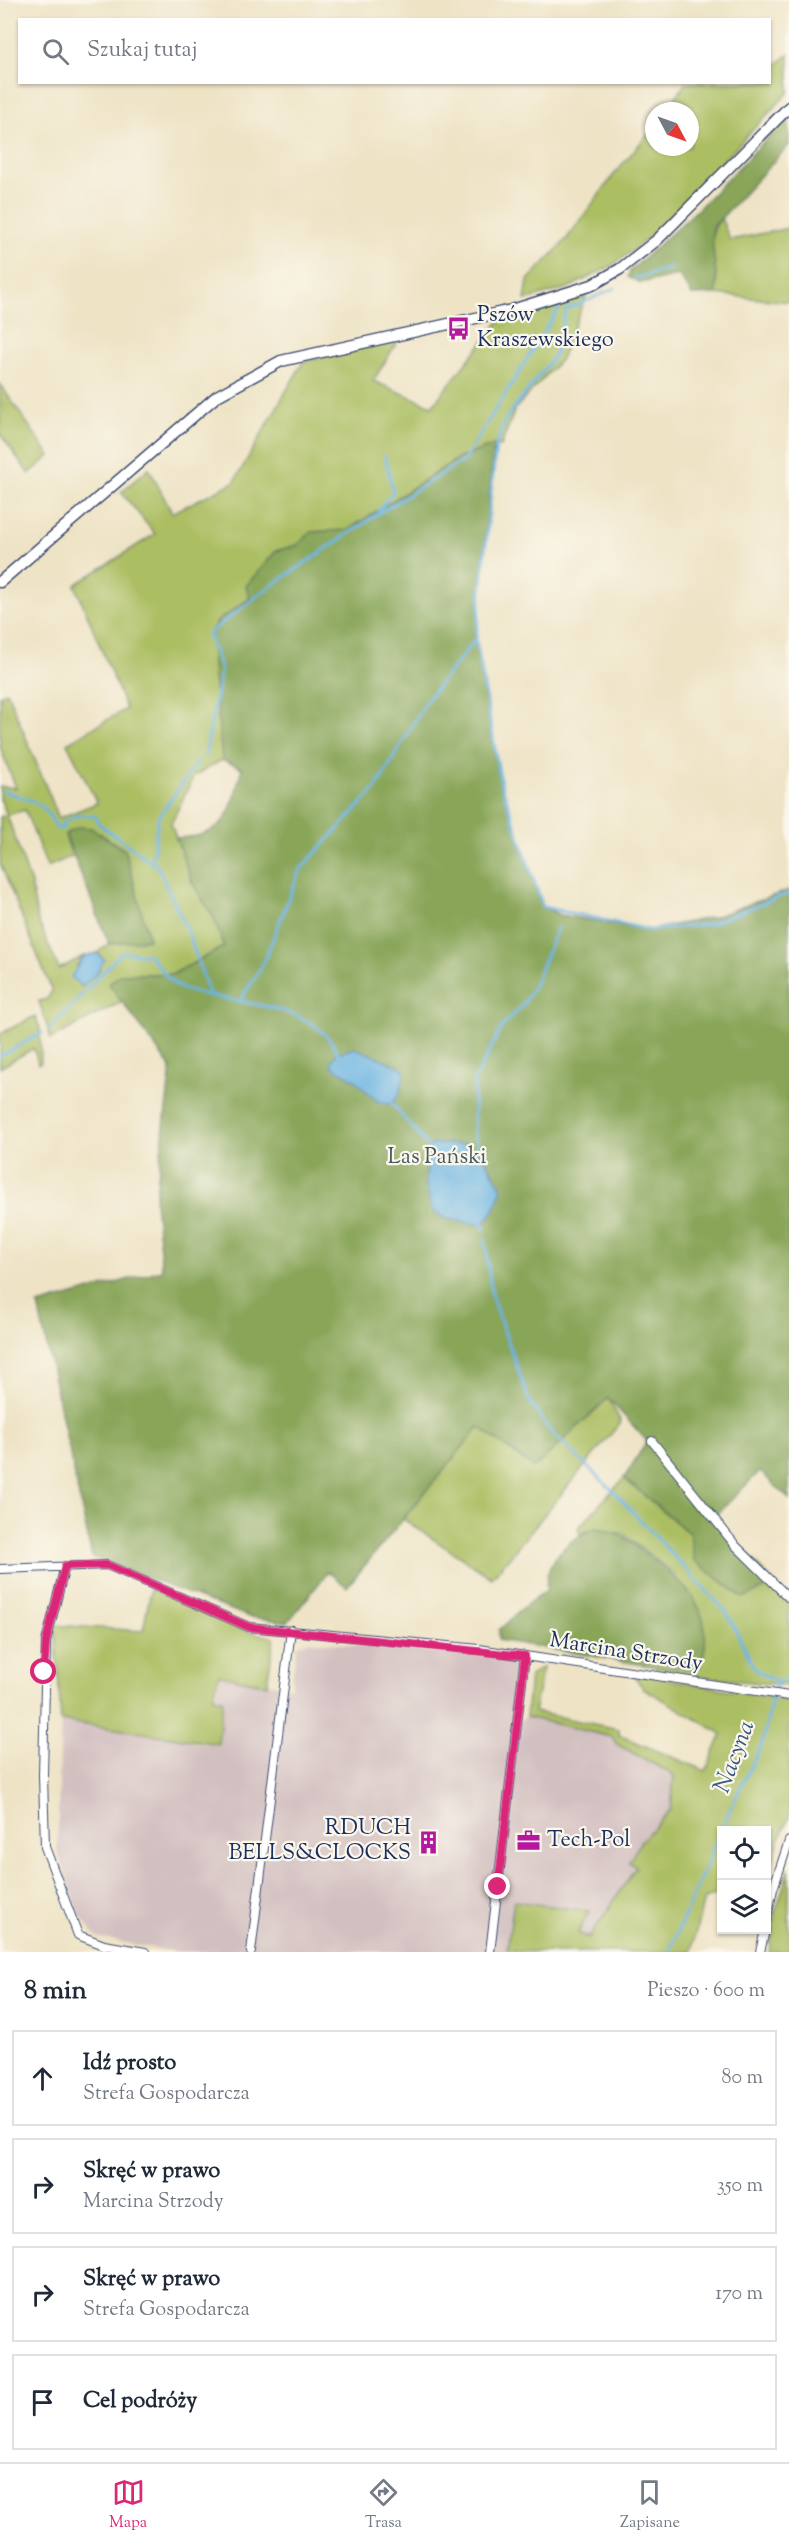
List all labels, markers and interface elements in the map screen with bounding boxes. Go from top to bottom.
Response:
search box [18,18,771,84]
icon: search [39,35,72,68]
text: Szukaj tutaj [87,35,198,67]
north arrow [645,102,699,156]
place label: Pszów Kraszewskiego [477,300,614,357]
bus stop icon: Pszów Kraszewskiego [446,316,472,342]
park label: Las Pański [388,1142,486,1174]
street label: Marcina Strzody [547,1625,705,1681]
route start [30,1658,56,1684]
water label: Nacyna [706,1716,764,1798]
place label: RDUCH BELLS&CLOCKS [228,1813,411,1870]
place label: Tech-Pol [547,1825,630,1857]
map controls [717,1826,771,1934]
button: locate [717,1826,771,1880]
office icon: Tech-Pol [516,1828,542,1854]
building icon: RDUCH BELLS&CLOCKS [416,1829,442,1855]
route end [484,1873,510,1899]
button: layers [717,1880,771,1934]
text: 8 min [24,1973,87,2010]
text: Pieszo · 600 m [647,1977,765,2006]
text: Idź prosto [83,2048,176,2080]
icon: ahead [26,2062,59,2095]
text: 80 m [722,2064,763,2093]
text: Strefa Gospodarcza [83,2080,250,2109]
text: Skręć w prawo [83,2156,220,2188]
icon: right [26,2170,59,2203]
text: 350 m [717,2172,763,2201]
text: Marcina Strzody [83,2188,224,2217]
text: Skręć w prawo [83,2264,220,2296]
icon: right [26,2278,59,2311]
text: 170 m [715,2280,763,2309]
text: Strefa Gospodarcza [83,2296,250,2325]
icon: arrive [26,2386,59,2419]
text: Cel podróży [83,2386,197,2418]
tab: Mapa [109,2476,147,2535]
tab: Trasa [365,2476,402,2535]
tab: Zapisane [620,2476,680,2535]

